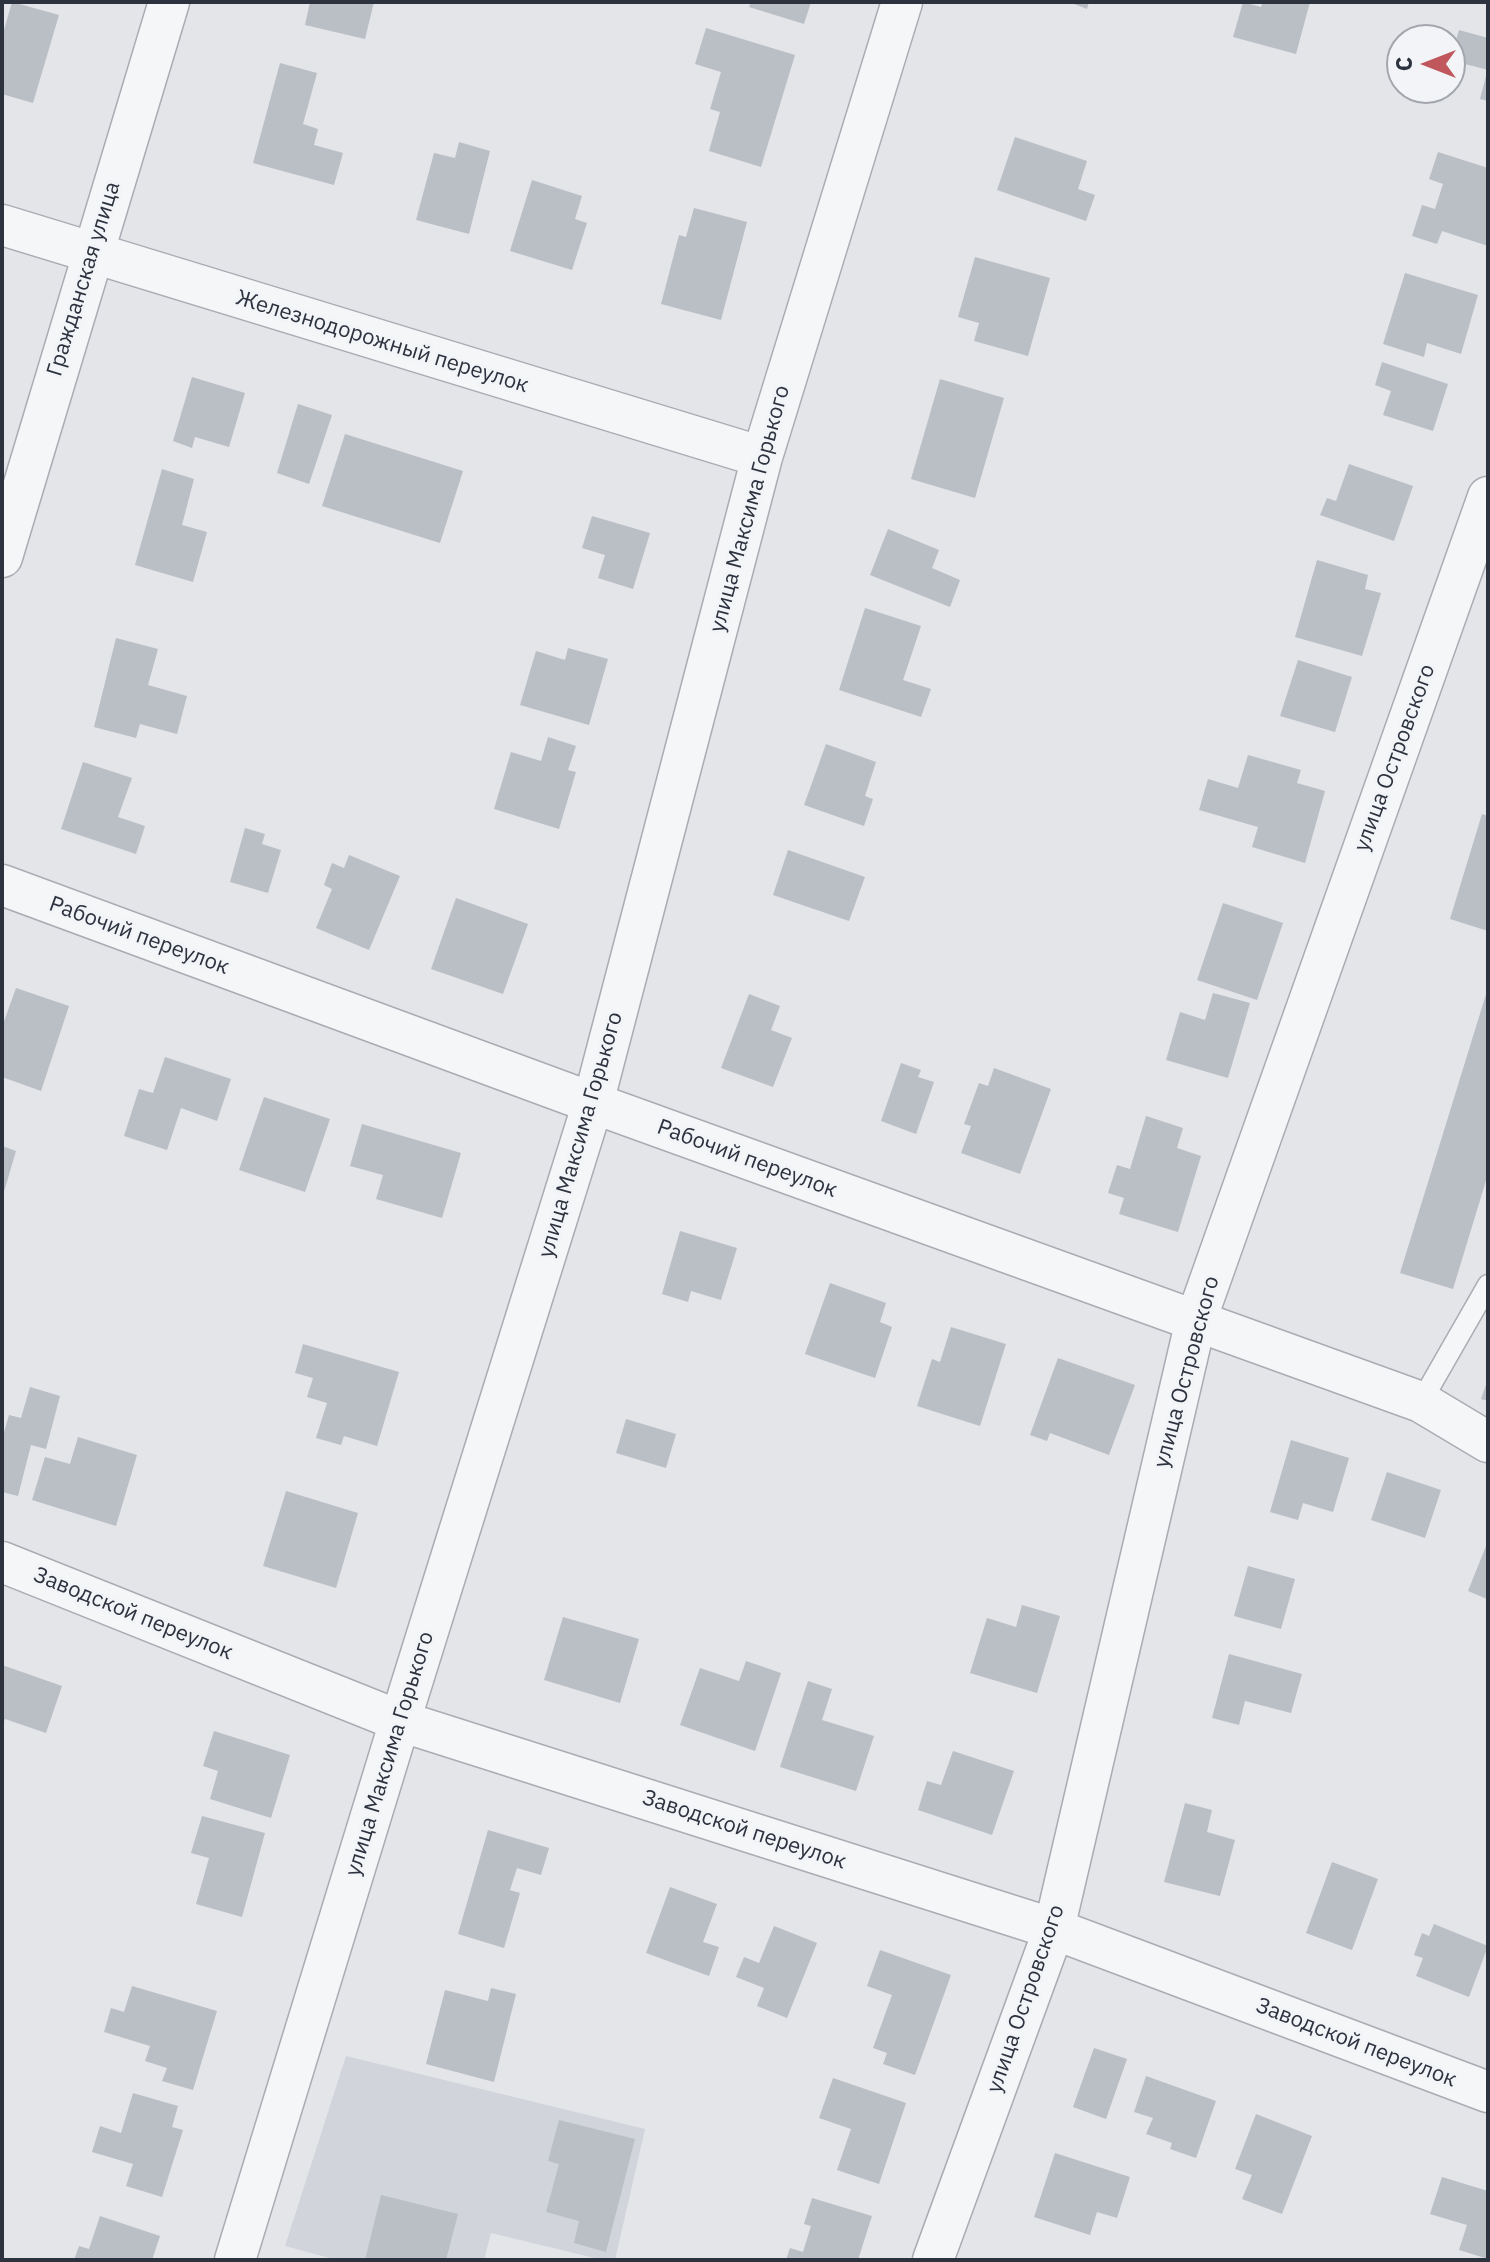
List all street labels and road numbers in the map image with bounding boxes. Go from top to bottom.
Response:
street label: Гражданская улица [42,179,126,379]
street label: Железнодорожный переулок [232,285,532,399]
street label: улица Максима Горького [704,383,796,635]
street label: улица Островского [1349,661,1441,855]
street label: Рабочий переулок [45,891,233,981]
street label: улица Максима Горького [533,1009,629,1261]
street label: Рабочий переулок [653,1114,841,1204]
street label: улица Островского [1149,1273,1225,1471]
street label: Заводской переулок [29,1562,237,1666]
street label: улица Максима Горького [340,1628,440,1880]
street label: Заводской переулок [639,1785,849,1875]
street label: улица Островского [981,1901,1071,2097]
street label: Заводской переулок [1252,1993,1460,2093]

